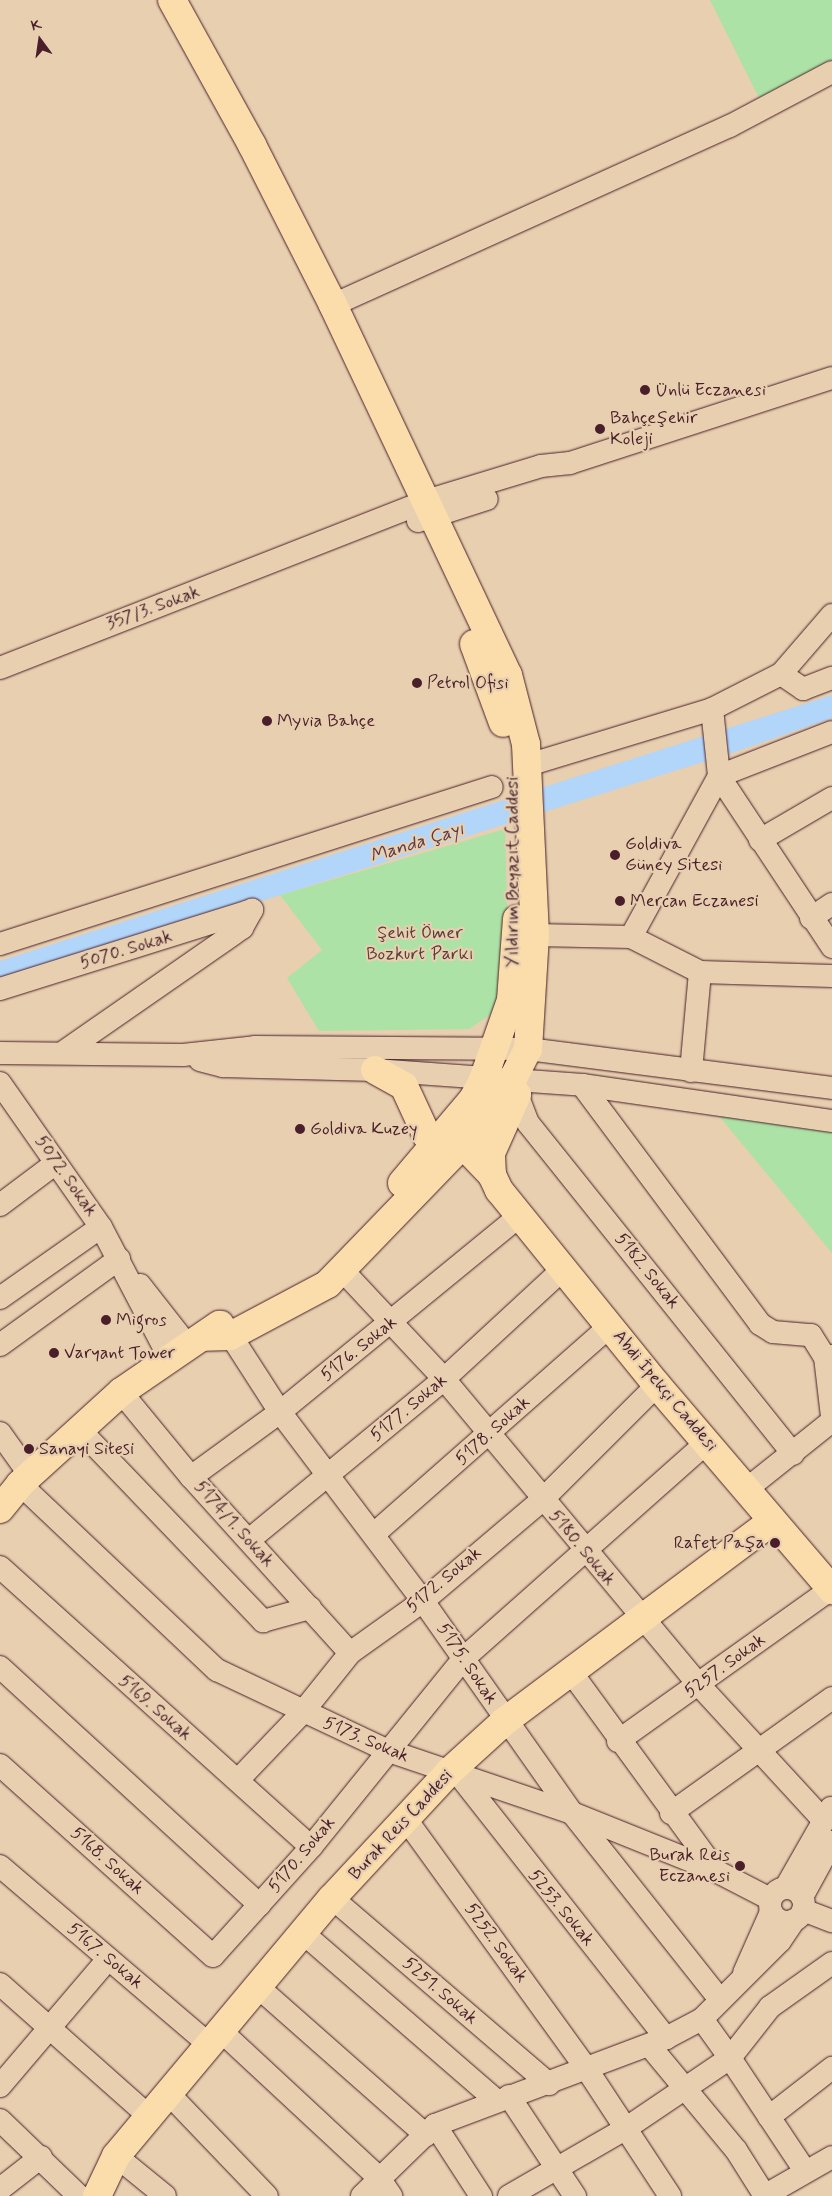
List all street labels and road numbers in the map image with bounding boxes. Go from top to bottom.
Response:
street label: 357/3. Sokak [103,581,203,635]
street label: Yıldırım Beyazıt Caddesi [502,774,524,970]
street label: 5070. Sokak [77,926,175,974]
street label: 5072. Sokak [30,1131,102,1221]
street label: 5182. Sokak [610,1229,684,1313]
street label: 5176. Sokak [316,1312,402,1386]
street label: Abdi İpekçi Caddesi [608,1326,722,1456]
street label: 5177. Sokak [366,1370,452,1446]
street label: 5178. Sokak [451,1392,535,1470]
street label: 5174/1. Sokak [189,1476,279,1572]
street label: 5180. Sokak [544,1506,620,1590]
street label: 5172. Sokak [402,1542,486,1618]
street label: 5175. Sokak [432,1619,502,1709]
street label: 5257. Sokak [680,1629,770,1703]
street label: 5169. Sokak [114,1670,196,1746]
street label: 5173. Sokak [320,1712,412,1768]
street label: Burak Reis Caddesi [343,1764,459,1886]
street label: 5170. Sokak [264,1813,340,1897]
street label: 5168. Sokak [66,1822,148,1900]
street label: 5253. Sokak [523,1865,599,1951]
street label: 5252. Sokak [460,1899,532,1987]
street label: 5167. Sokak [63,1918,147,1994]
street label: 5251. Sokak [398,1953,482,2029]

